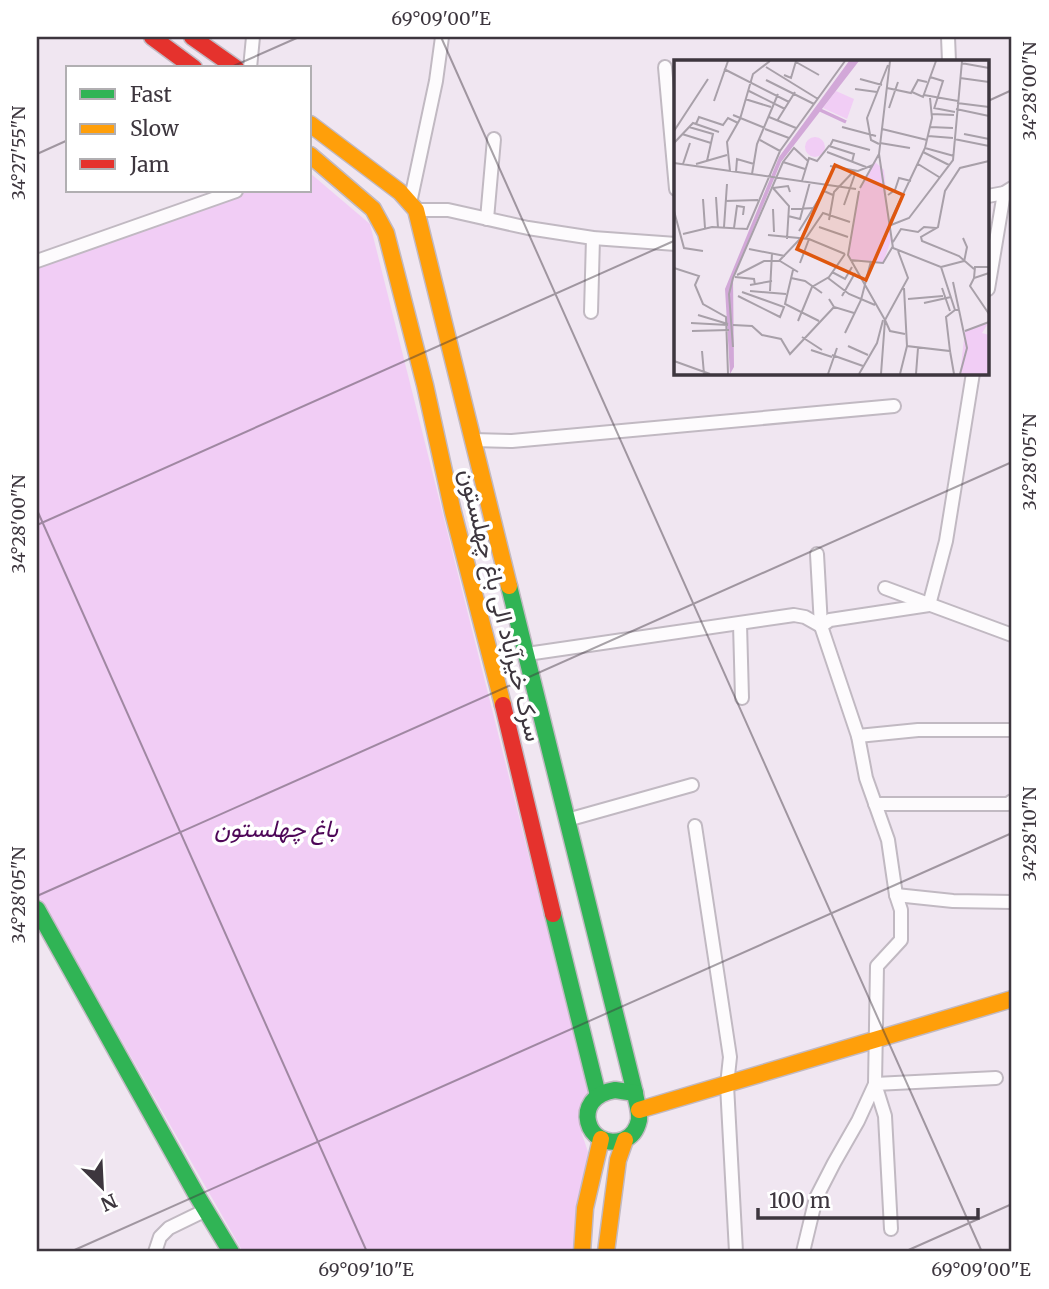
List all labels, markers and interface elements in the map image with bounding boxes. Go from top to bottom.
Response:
text: 69°09'00"E [391,7,491,30]
text: 34°28'00"N [1018,42,1041,140]
inset map [674,60,990,374]
legend [66,66,312,192]
text: Fast [130,81,172,108]
text: 34°27'55"N [7,106,30,200]
text: Slow [130,115,179,142]
text: Jam [129,151,169,178]
text: 34°28'05"N [1018,414,1041,510]
street label: سرک خیرآباد الی باغ چهلستون [451,465,550,745]
text: 34°28'00"N [7,475,30,573]
text: 34°28'10"N [1018,787,1041,881]
park label: باغ چهلستون [214,813,339,846]
text: 34°28'05"N [7,847,30,943]
north arrow [66,1152,136,1222]
scale bar [758,1177,979,1221]
text: 100 m [769,1187,831,1214]
text: N [97,1189,121,1217]
text: 69°09'10"E [318,1258,414,1281]
text: 69°09'00"E [931,1258,1031,1281]

